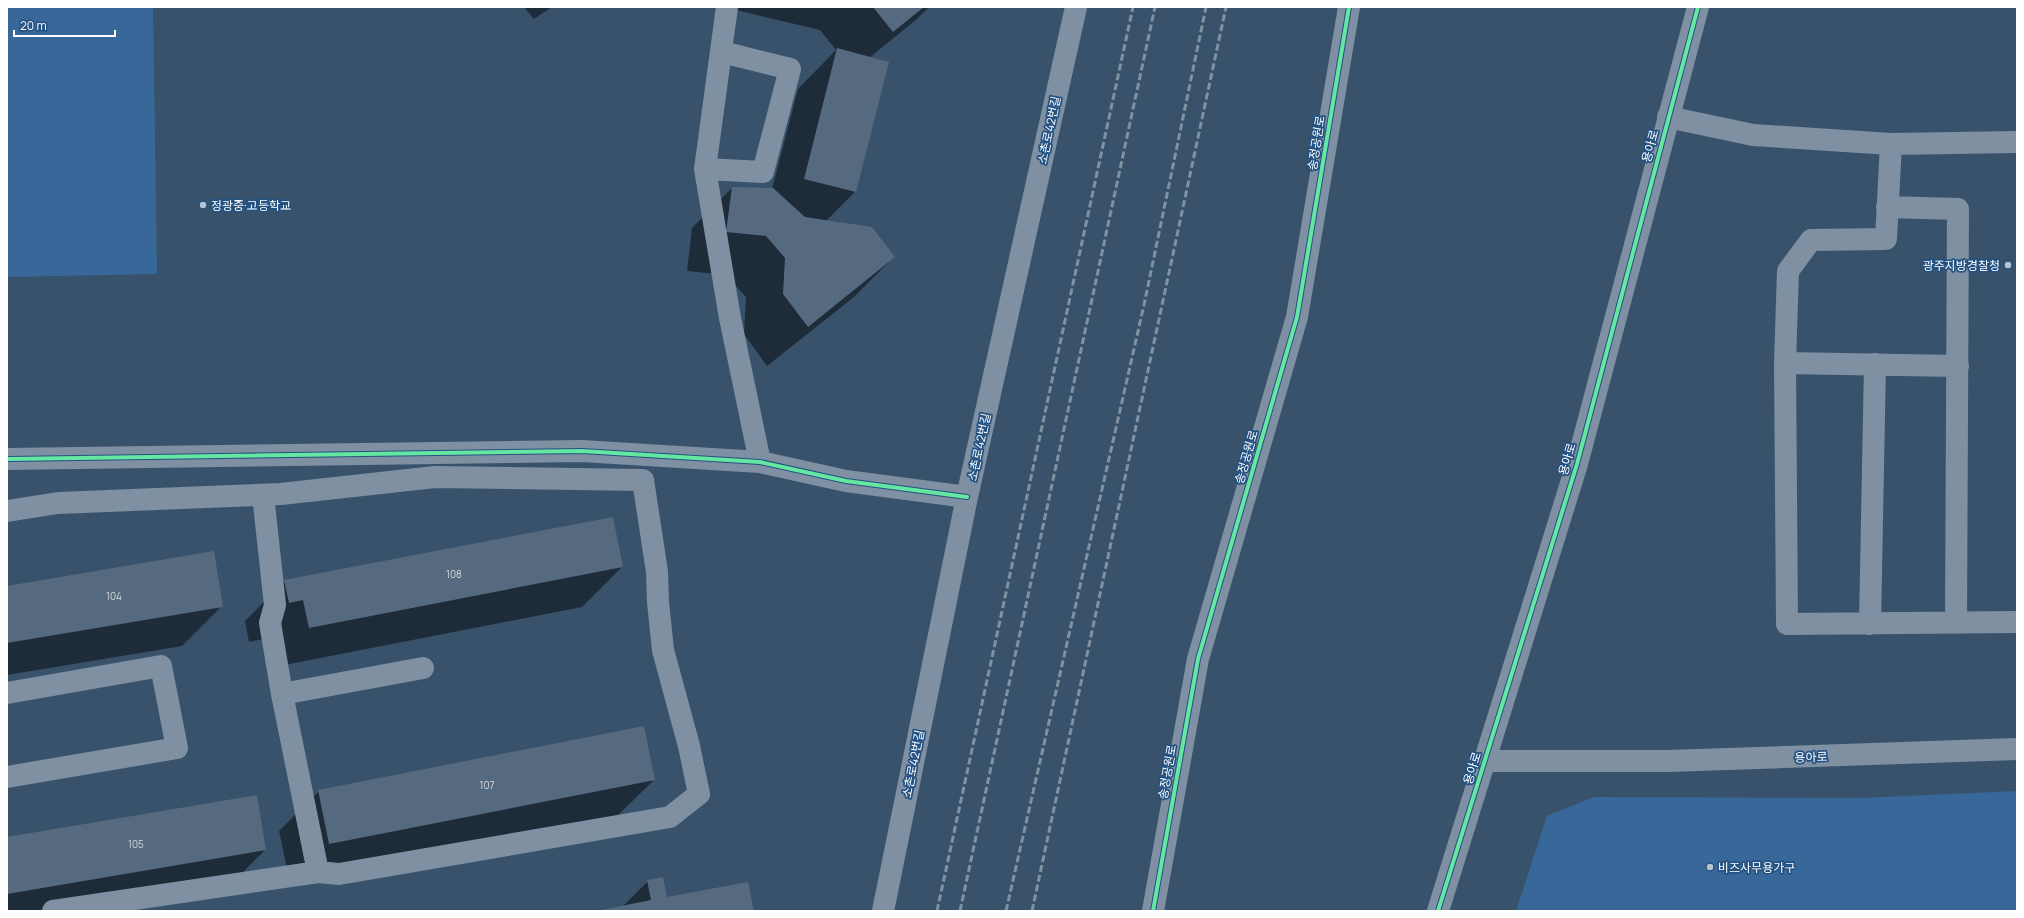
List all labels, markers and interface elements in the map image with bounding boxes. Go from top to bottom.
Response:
scale bar [14,12,115,38]
text: 20 m [20,17,47,34]
street label: 소촌로42번길 [1033,94,1065,166]
street label: 송정공원로 [1303,114,1329,172]
street label: 용아로 [1638,128,1662,164]
place label: 정광중·고등학교 [211,197,291,214]
marker: 정광중·고등학교 [198,200,208,210]
place label: 광주지방경찰청 [1923,257,2000,274]
marker: 광주지방경찰청 [2003,260,2013,270]
street label: 소촌로42번길 [963,411,995,483]
street label: 송정공원로 [1230,428,1262,486]
street label: 용아로 [1554,441,1580,477]
house number: 108 [446,567,462,581]
house number: 104 [106,589,122,603]
street label: 소촌로42번길 [898,728,928,800]
street label: 송정공원로 [1154,743,1180,801]
street label: 용아로 [1794,748,1828,766]
street label: 용아로 [1459,750,1485,786]
house number: 107 [479,778,495,792]
house number: 105 [128,837,144,851]
place label: 비즈사무용가구 [1718,859,1795,876]
marker: 비즈사무용가구 [1705,862,1715,872]

